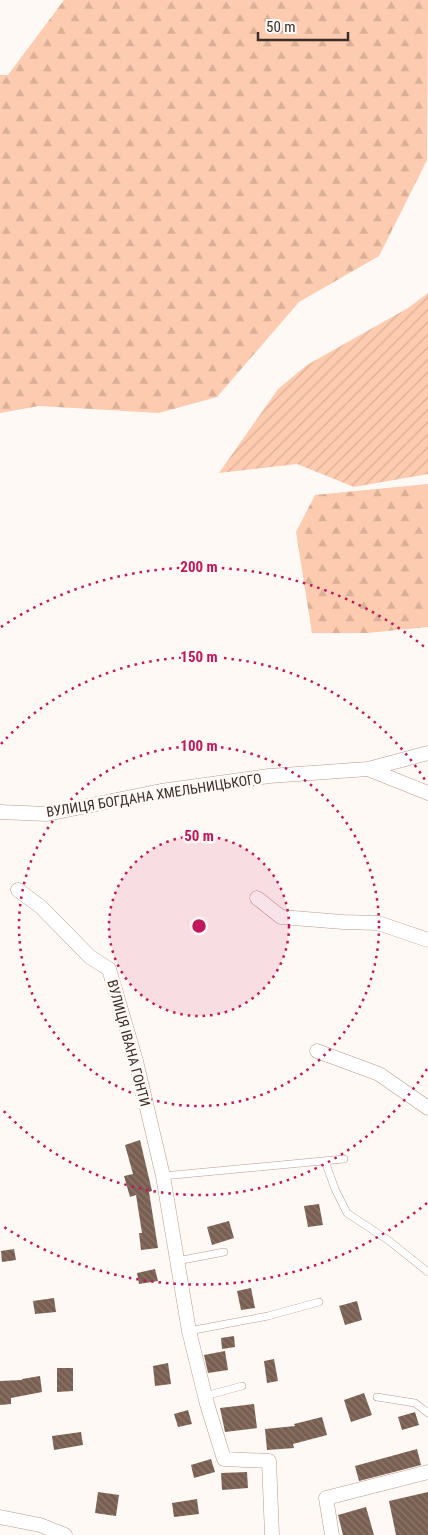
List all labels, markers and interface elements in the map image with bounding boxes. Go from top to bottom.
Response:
scale bar [258,10,348,42]
text: 50 m [266,18,296,36]
text: 200 m [180,558,218,576]
text: 150 m [180,648,218,666]
text: 100 m [180,737,218,755]
street label: ВУЛИЦЯ БОГДАНА ХМЕЛЬНИЦЬКОГО [45,770,263,820]
text: 50 m [184,827,214,845]
centre of rings [190,917,208,935]
street label: ВУЛИЦЯ ІВАНА ГОНТИ [104,978,154,1108]

